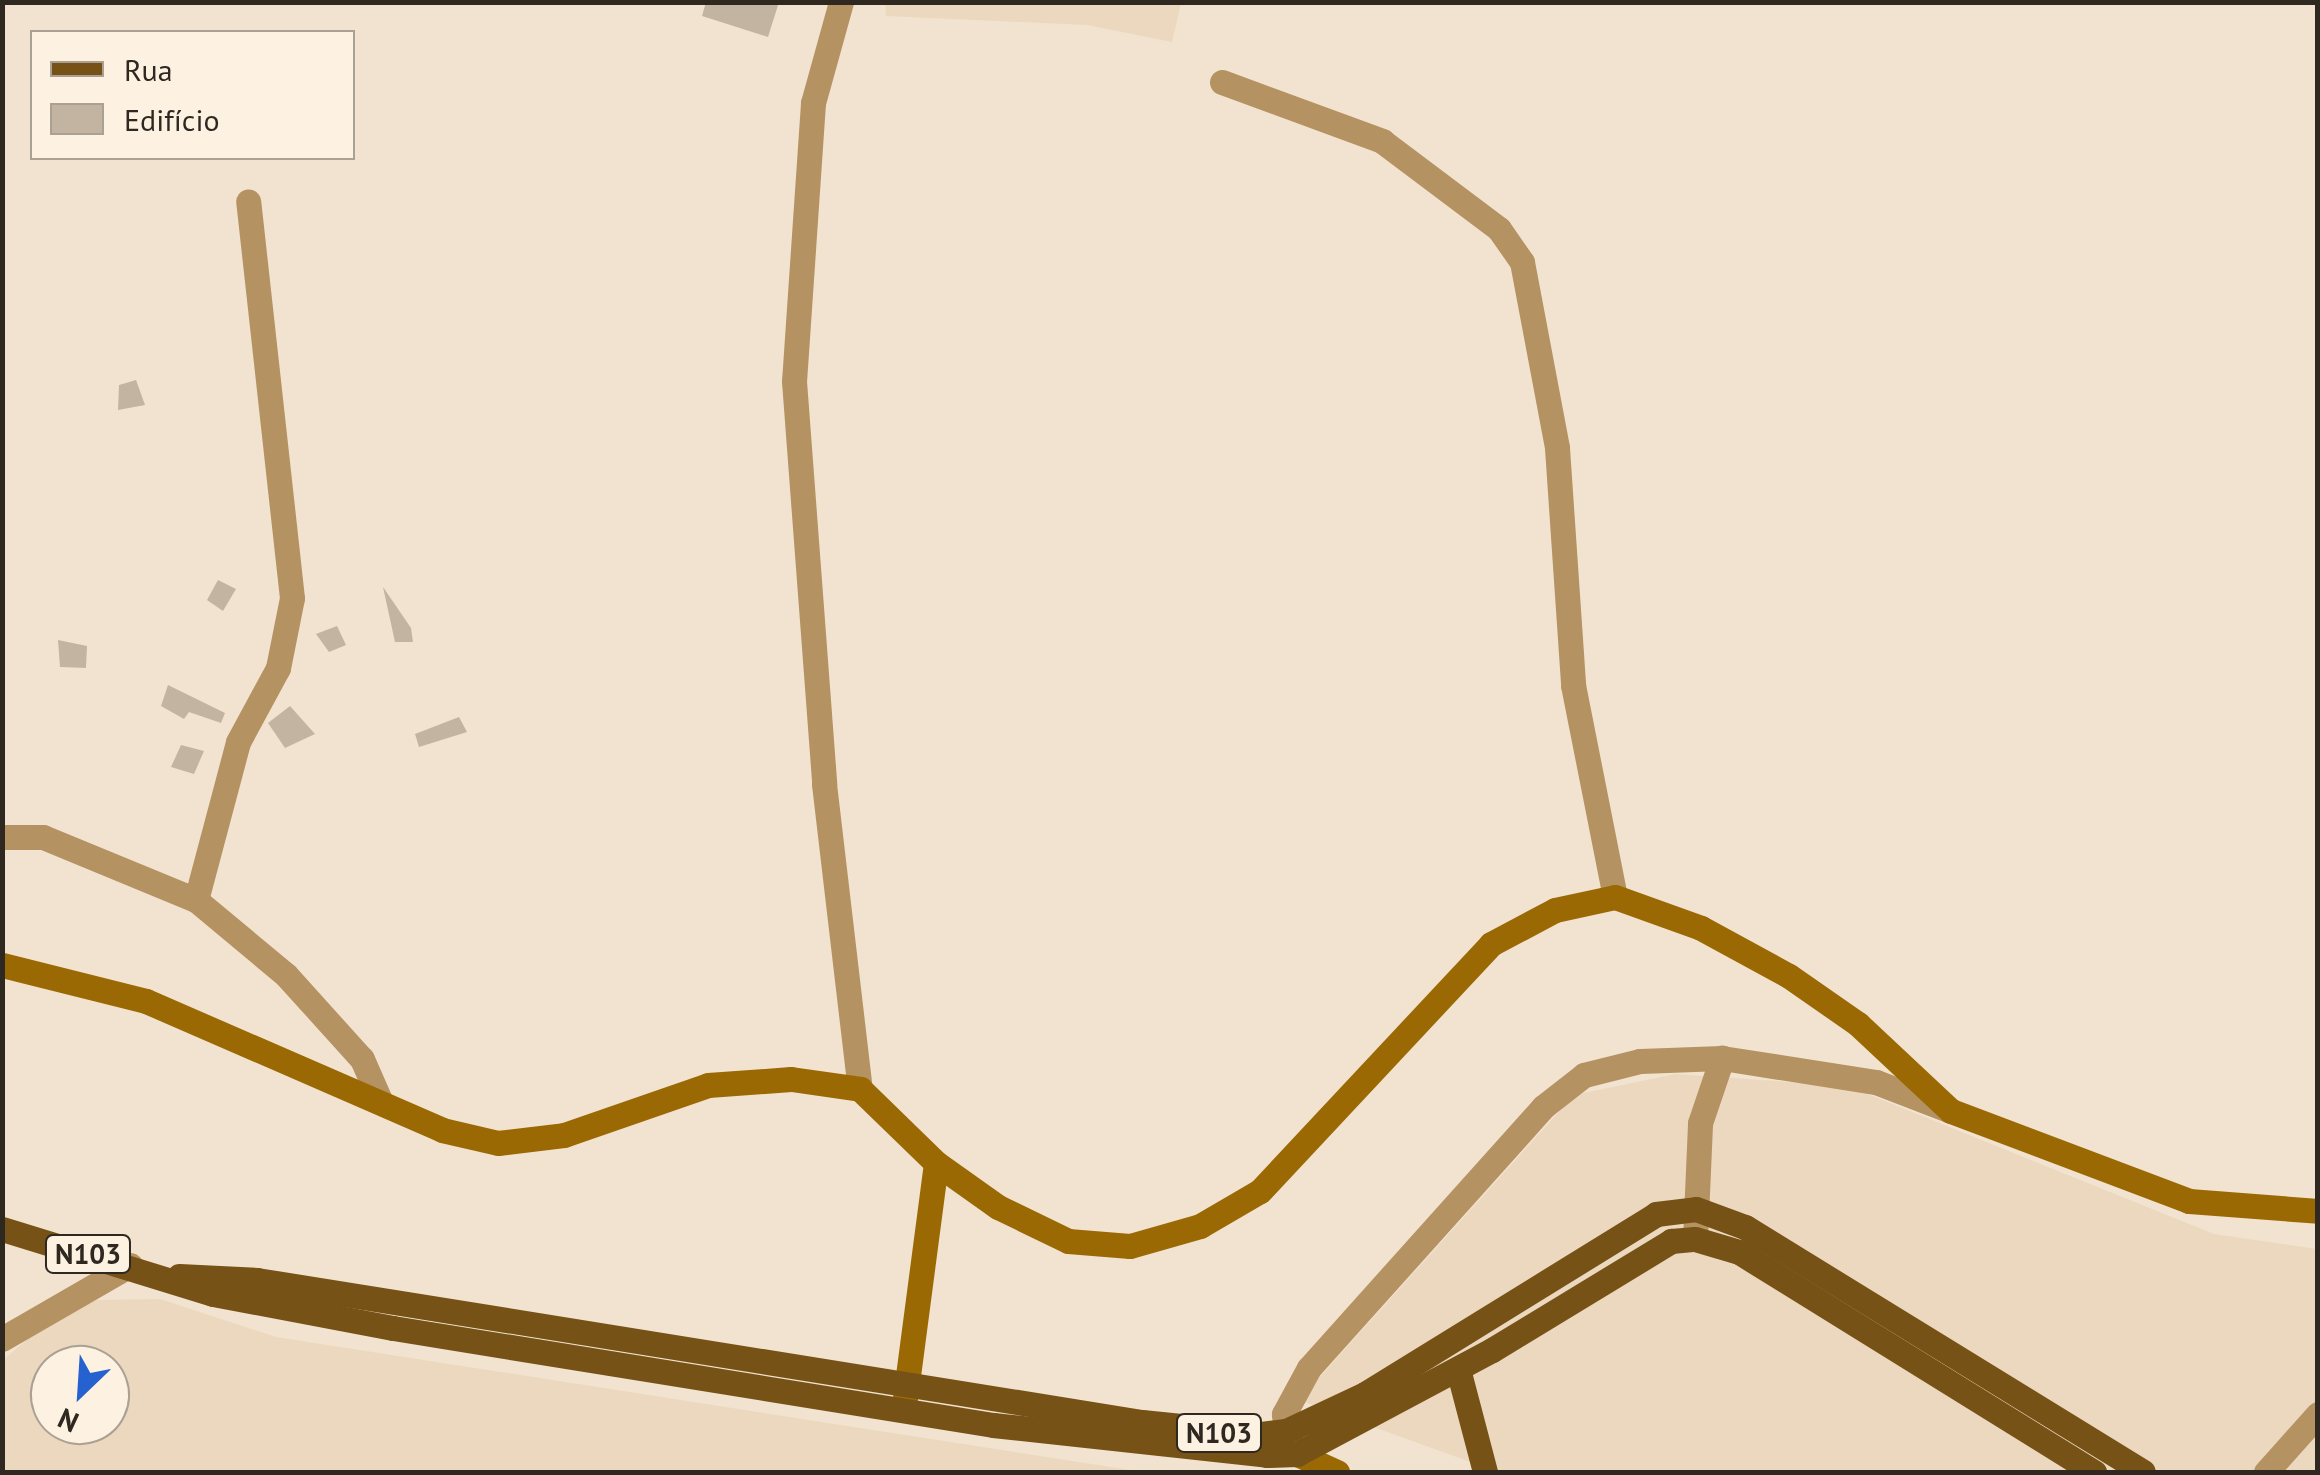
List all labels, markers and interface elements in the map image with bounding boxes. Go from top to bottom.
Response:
legend [30,30,355,160]
text: Rua [124,50,173,89]
text: Edifício [124,100,220,139]
road number: N103 [43,1231,133,1277]
north arrow [30,1345,130,1445]
text: N [52,1400,84,1441]
road number: N103 [1174,1410,1264,1456]

